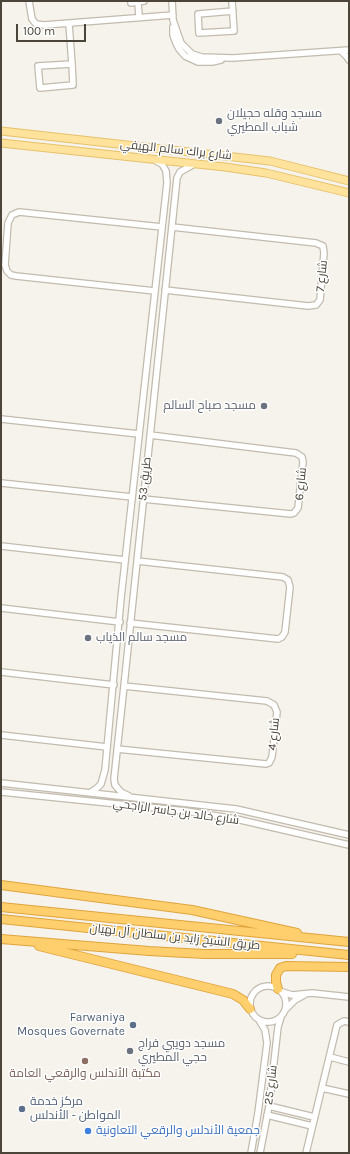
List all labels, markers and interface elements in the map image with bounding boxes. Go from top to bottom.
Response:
scale bar [18,16,88,42]
text: 100 m [23,24,55,38]
place label: مسجد وقله حجيلان شباب المطيري [227,107,322,135]
marker: مسجد وقله حجيلان شباب المطيري [214,116,224,126]
street label: شارع براك سالم الهيفي [119,137,233,163]
street label: شارع 7 [313,259,331,293]
place label: مسجد صباح السالم [163,399,256,413]
marker: مسجد صباح السالم [259,401,269,411]
street label: طريق 53 [136,456,154,502]
street label: شارع 6 [292,467,310,501]
place label: مسجد سالم الذياب [96,631,187,645]
marker: مسجد سالم الذياب [83,633,93,643]
street label: شارع 4 [265,717,283,751]
street label: شارع خالد بن جاسر الراجحي [112,796,240,828]
street label: طريق الشيخ زايد بن سلطان آل نهيان [89,921,261,953]
place label: Farwaniya Mosques Governate [17,1011,125,1039]
marker: Farwaniya Mosques Governate [128,1020,138,1030]
place label: مسجد دويبي فراج حجي المطيري [138,1037,225,1065]
marker: مسجد دويبي فراج حجي المطيري [125,1046,135,1056]
marker: مكتبة الأندلس والرقعي العامة [80,1056,90,1066]
street label: شارع 25 [261,1064,281,1106]
place label: مكتبة الأندلس والرقعي العامة [9,1067,161,1081]
place label: مركز خدمة المواطن - الأندلس [30,1095,121,1123]
marker: مركز خدمة المواطن - الأندلس [17,1104,27,1114]
place label: جمعية الأندلس والرقعي التعاونية [96,1124,260,1138]
marker: جمعية الأندلس والرقعي التعاونية [83,1126,93,1136]

